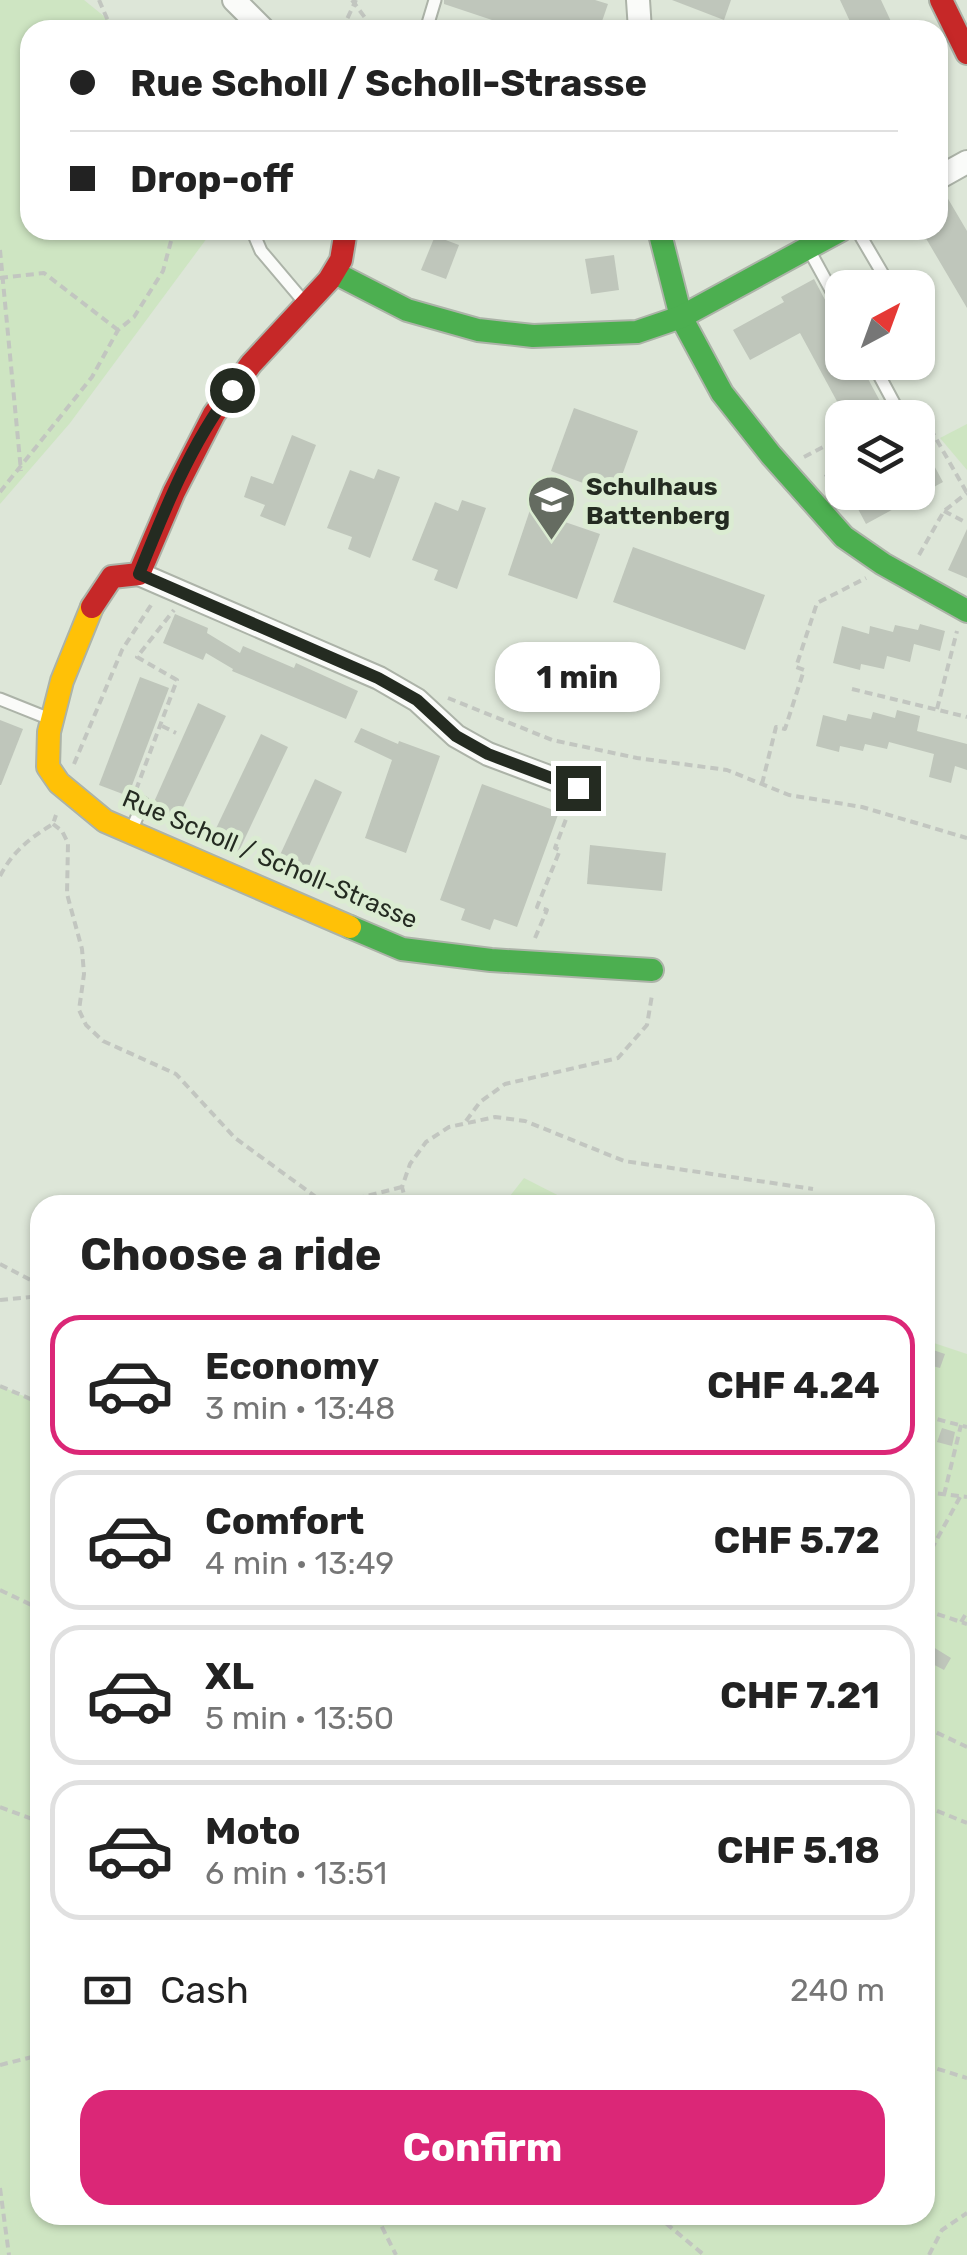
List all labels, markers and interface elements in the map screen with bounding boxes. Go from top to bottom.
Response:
text: Rue Scholl / Scholl-Strasse [130,60,647,106]
text: Drop-off [130,156,293,202]
north arrow [825,270,935,380]
map controls [825,270,935,510]
route start [210,368,255,413]
button: layers [825,400,935,510]
place label: Schulhaus Battenberg [586,472,730,530]
school or university icon: Schulhaus Battenberg [525,474,577,542]
callout: 1 min [496,643,660,713]
text: 1 min [537,658,618,696]
route end [556,766,601,811]
street label: Rue Scholl / Scholl-Strasse [118,784,422,934]
text: Choose a ride [80,1228,382,1281]
icon: car [85,1340,175,1430]
text: Economy [205,1343,379,1389]
text: CHF 4.24 [707,1362,880,1408]
text: 3 min · 13:48 [205,1389,395,1427]
icon: car [85,1495,175,1585]
text: Comfort [205,1498,364,1544]
text: CHF 5.72 [714,1517,880,1563]
text: 4 min · 13:49 [205,1544,394,1582]
icon: car [85,1650,175,1740]
text: XL [205,1653,254,1699]
text: CHF 7.21 [720,1672,880,1718]
text: 5 min · 13:50 [205,1699,394,1737]
icon: car [85,1805,175,1895]
text: Moto [205,1808,301,1854]
text: CHF 5.18 [717,1827,880,1873]
text: 6 min · 13:51 [205,1854,387,1892]
icon: cash [80,1963,135,2018]
text: Cash [160,1967,249,2013]
text: 240 m [790,1971,885,2009]
button: Confirm [80,2090,885,2205]

